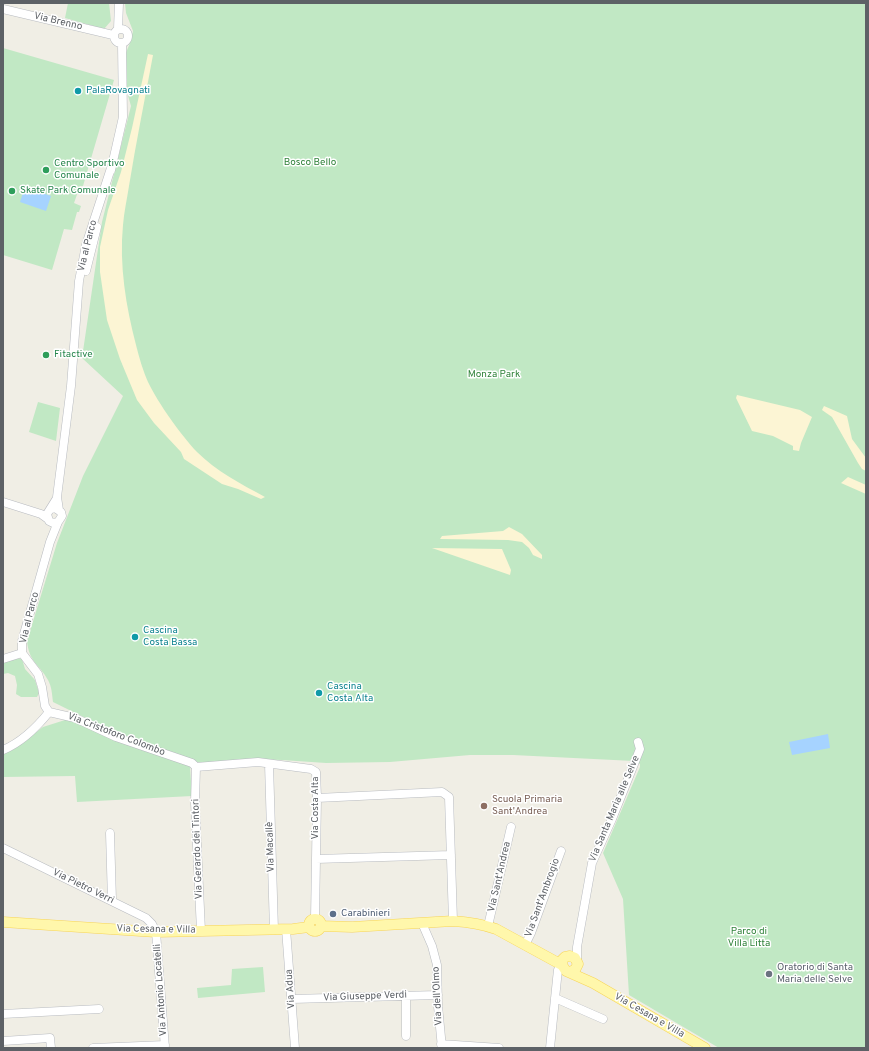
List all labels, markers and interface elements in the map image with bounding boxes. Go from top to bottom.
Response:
street label: Via Brenno [33,11,83,33]
place label: PalaRovagnati [86,85,150,97]
marker: PalaRovagnati [73,86,83,96]
park label: Bosco Bello [284,157,336,169]
place label: Centro Sportivo Comunale [54,158,125,182]
marker: Centro Sportivo Comunale [41,165,51,175]
place label: Skate Park Comunale [20,185,116,197]
marker: Skate Park Comunale [7,186,17,196]
street label: Via al Parco [76,219,100,273]
place label: Fitactive [54,349,93,361]
marker: Fitactive [41,350,51,360]
park label: Monza Park [468,369,520,381]
street label: Via al Parco [18,591,42,645]
place label: Cascina Costa Bassa [143,625,197,648]
marker: Cascina Costa Bassa [130,632,140,642]
place label: Cascina Costa Alta [327,681,373,704]
marker: Cascina Costa Alta [314,688,324,698]
street label: Via Cristoforo Colombo [66,711,166,759]
street label: Via Santa Maria alle Selve [587,754,643,864]
street label: Via Costa Alta [310,777,322,839]
place label: Scuola Primaria Sant'Andrea [492,794,562,818]
street label: Via Gerardo dei Tintori [190,799,206,899]
marker: Scuola Primaria Sant'Andrea [479,801,489,811]
street label: Via Macallè [264,822,278,872]
street label: Via Sant'Andrea [486,841,514,913]
street label: Via Sant'Ambrogio [523,857,563,939]
street label: Via Pietro Verri [50,867,116,907]
place label: Carabinieri [341,908,390,920]
marker: Carabinieri [328,909,338,919]
street label: Via Cesana e Villa [116,923,196,937]
park label: Parco di Villa Litta [728,926,770,950]
street label: Via Antonio Locatelli [152,943,170,1037]
place label: Oratorio di Santa Maria delle Selve [777,962,853,986]
street label: Via dell'Olmo [430,966,446,1026]
street label: Via Adua [284,969,298,1009]
marker: Oratorio di Santa Maria delle Selve [764,969,774,979]
street label: Via Giuseppe Verdi [323,990,407,1004]
street label: Via Cesana e Villa [612,991,686,1041]

